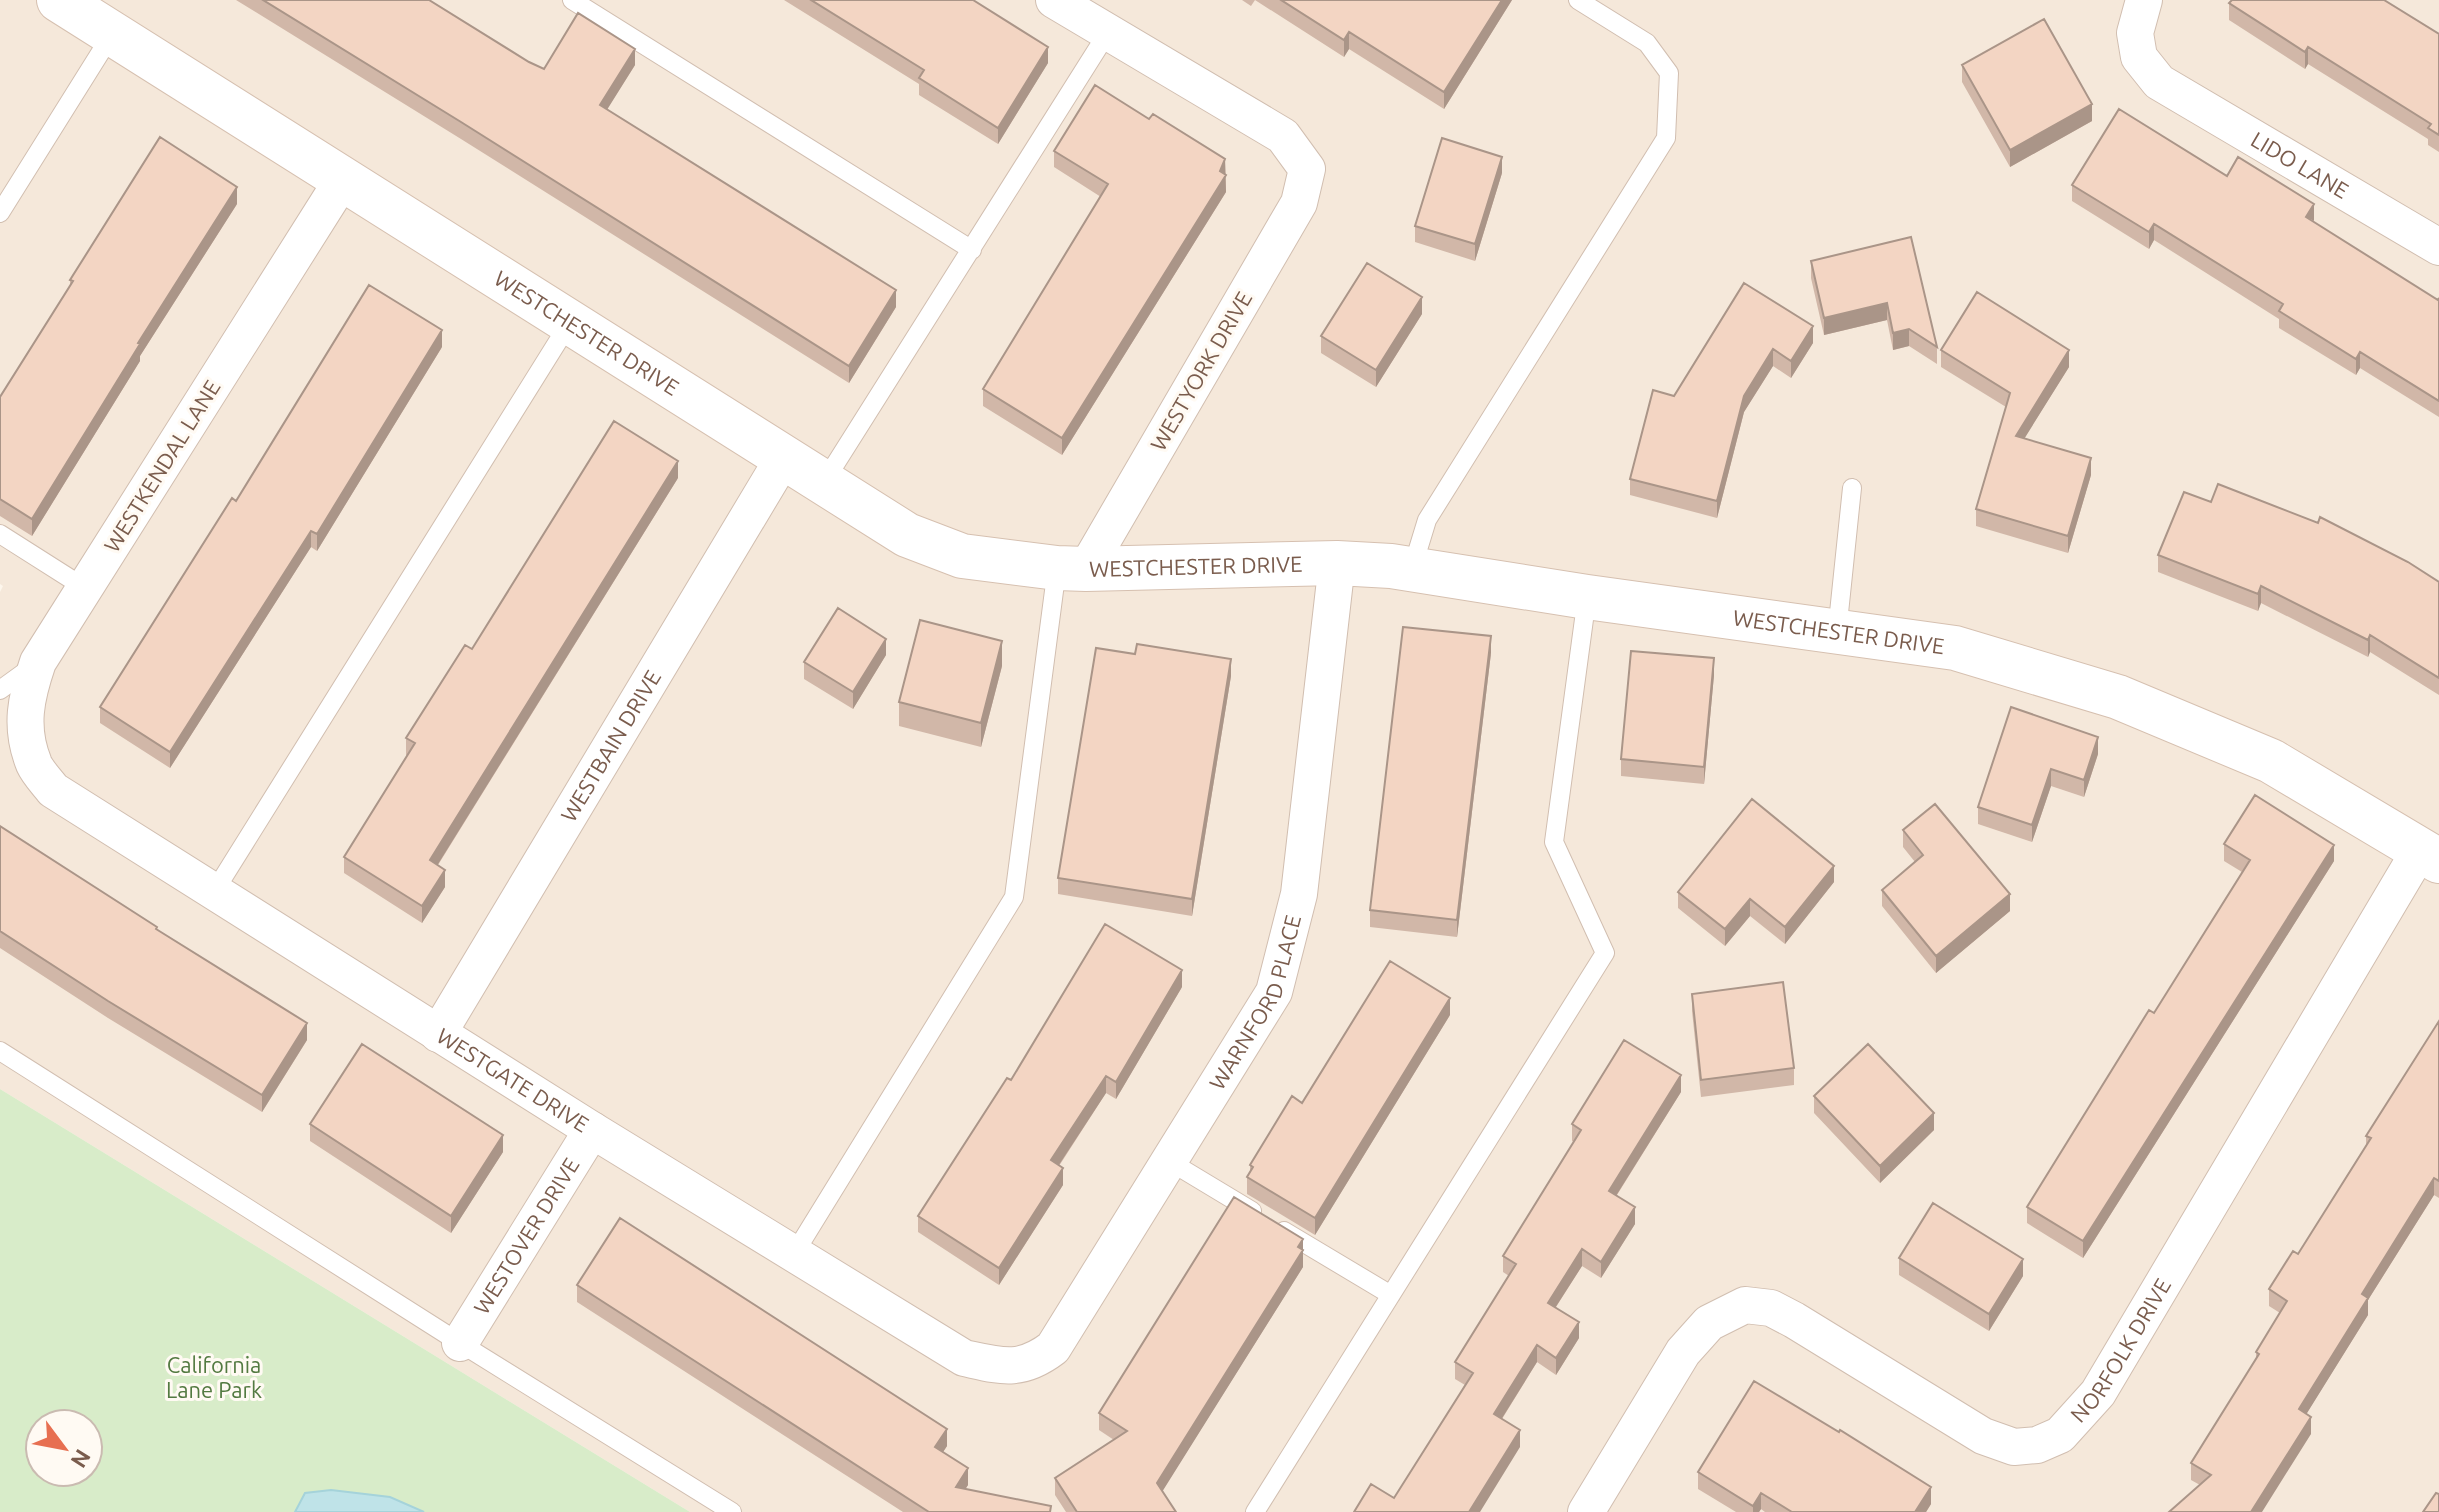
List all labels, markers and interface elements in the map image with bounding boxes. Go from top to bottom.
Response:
street label: LIDO LANE [2247,126,2353,203]
street label: WESTCHESTER DRIVE [490,265,684,400]
street label: WESTYORK DRIVE [1145,287,1256,455]
street label: WESTKENDAL LANE [99,375,225,556]
street label: WESTCHESTER DRIVE [1089,551,1303,581]
street label: WESTCHESTER DRIVE [1731,604,1946,658]
street label: WESTBAIN DRIVE [555,665,665,826]
street label: WARNFORD PLACE [1204,912,1305,1094]
street label: WESTGATE DRIVE [433,1023,594,1137]
street label: WESTOVER DRIVE [468,1153,584,1318]
street label: NORFOLK DRIVE [2065,1274,2175,1427]
park label: California Lane Park [166,1352,262,1402]
north arrow [24,1408,104,1488]
text: N [66,1445,96,1472]

